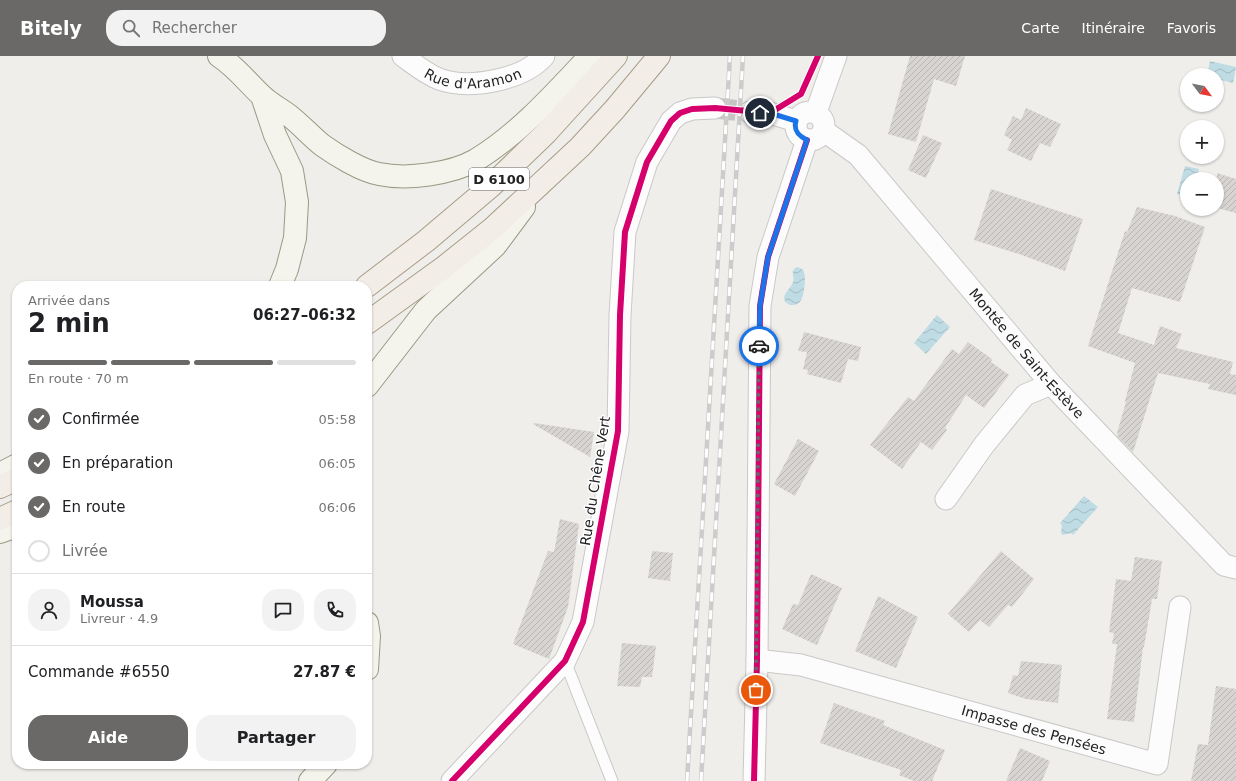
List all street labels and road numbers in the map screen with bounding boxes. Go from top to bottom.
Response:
street label: Rue d'Aramon [424,60,522,76]
road number: D 6100 [469,168,529,190]
street label: Montée de Saint-Estève [966,285,1087,422]
street label: Rue du Chêne Vert [577,415,613,547]
street label: Impasse des Pensées [960,702,1108,757]

